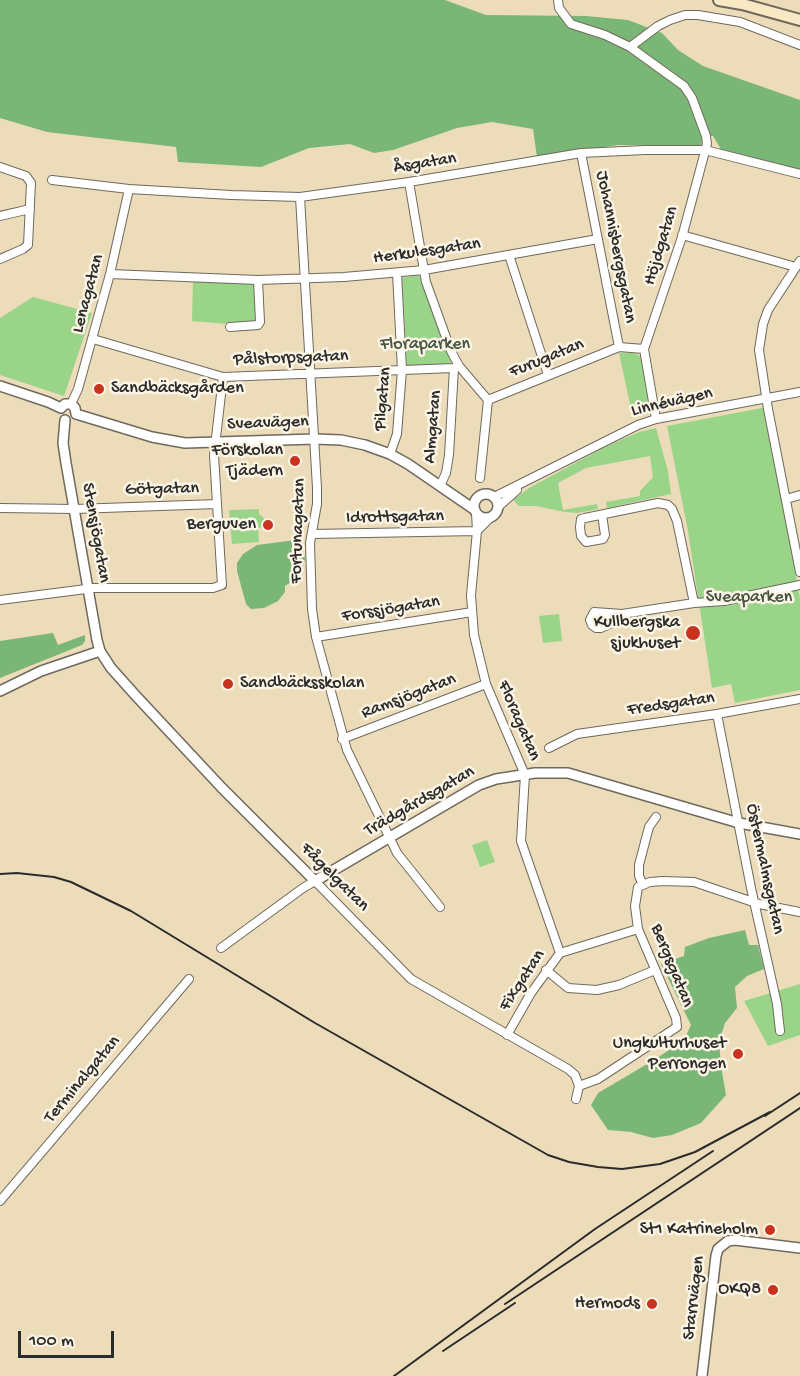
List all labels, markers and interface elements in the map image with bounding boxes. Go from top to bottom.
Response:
street label: Åsgatan [392,148,458,180]
street label: Johannisbergsgatan [590,169,640,325]
street label: Höjdgatan [640,204,684,288]
street label: Herkulesgatan [372,234,482,270]
street label: Lenagatan [68,252,110,336]
park label: Floraparken [380,334,470,356]
street label: Furugatan [507,334,587,384]
street label: Pålstorpsgatan [233,346,349,372]
street label: Pilgatan [370,366,398,432]
place label: Sandbäcksgården [111,378,244,400]
marker: Sandbäcksgården [92,382,106,396]
street label: Linnévägen [629,383,715,423]
street label: Almgatan [420,389,448,465]
street label: Sveavägen [227,412,309,436]
place label: Förskolan Tjädern [212,440,283,482]
marker: Förskolan Tjädern [288,454,302,468]
street label: Fortunagatan [286,478,312,584]
street label: Götgatan [125,479,199,501]
street label: Stensjögatan [76,481,114,585]
street label: Idrottsgatan [346,506,444,530]
place label: Berguven [187,514,256,536]
marker: Berguven [261,518,275,532]
park label: Sveaparken [706,587,792,609]
street label: Forssjögatan [340,592,442,628]
place label: Kullbergska sjukhuset [594,612,680,654]
marker: Kullbergska sjukhuset [684,624,702,642]
street label: Ramsjögatan [359,669,459,725]
place label: Sandbäcksskolan [240,673,364,695]
marker: Sandbäcksskolan [221,677,235,691]
street label: Floragatan [491,678,545,764]
street label: Fredsgatan [626,688,716,722]
street label: Trädgårdsgatan [361,762,479,842]
street label: Östermalmsgatan [740,802,788,936]
street label: Fågelgatan [295,839,373,917]
street label: Bergsgatan [645,921,697,1011]
street label: Fixgatan [495,946,551,1016]
street label: Terminalgatan [40,1032,126,1128]
place label: Ungkulturhuset Perrongen [613,1033,726,1076]
marker: Ungkulturhuset Perrongen [731,1047,745,1061]
place label: St1 Katrineholm [640,1219,758,1241]
marker: St1 Katrineholm [763,1223,777,1237]
street label: Starrvägen [679,1255,711,1341]
place label: OKQ8 [718,1279,761,1301]
marker: OKQ8 [766,1283,780,1297]
place label: Hermods [575,1293,640,1315]
marker: Hermods [645,1297,659,1311]
scale bar [21,1319,117,1357]
text: 100 m [29,1331,74,1352]

